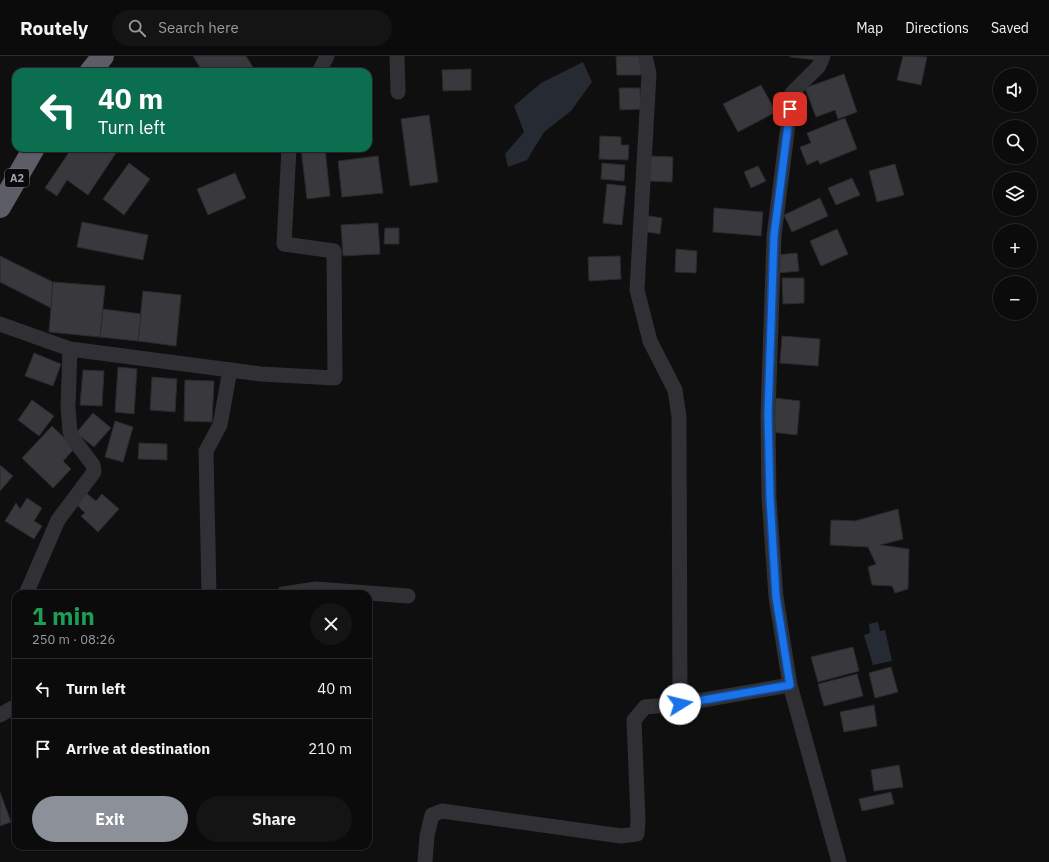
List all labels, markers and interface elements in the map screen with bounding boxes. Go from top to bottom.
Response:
search box [112,10,392,46]
text: Routely [20,16,88,40]
icon: search [126,17,148,39]
text: Search here [158,18,239,37]
text: Map [856,19,883,37]
text: Directions [905,19,969,37]
text: Saved [991,19,1029,37]
map controls [993,68,1037,320]
button: sound [993,68,1037,112]
text: 40 m [98,80,163,117]
icon: left [32,84,84,136]
pin [773,92,807,126]
icon: arrive [779,98,801,120]
text: Turn left [98,116,166,139]
button: search [993,120,1037,164]
road number: A2 [5,169,29,187]
button: layers [993,172,1037,216]
button: + [993,224,1037,268]
button: − [993,276,1037,320]
text: 1 min [32,600,95,632]
button: close [310,603,352,645]
text: 250 m · 08:26 [32,631,115,648]
icon: left [32,678,54,700]
text: Turn left [66,679,126,698]
text: 40 m [317,679,352,698]
position arrow [659,683,701,725]
icon: arrive [32,738,54,760]
text: Arrive at destination [66,739,210,758]
text: 210 m [308,739,352,758]
button: Exit [32,796,188,842]
button: Share [196,796,352,842]

